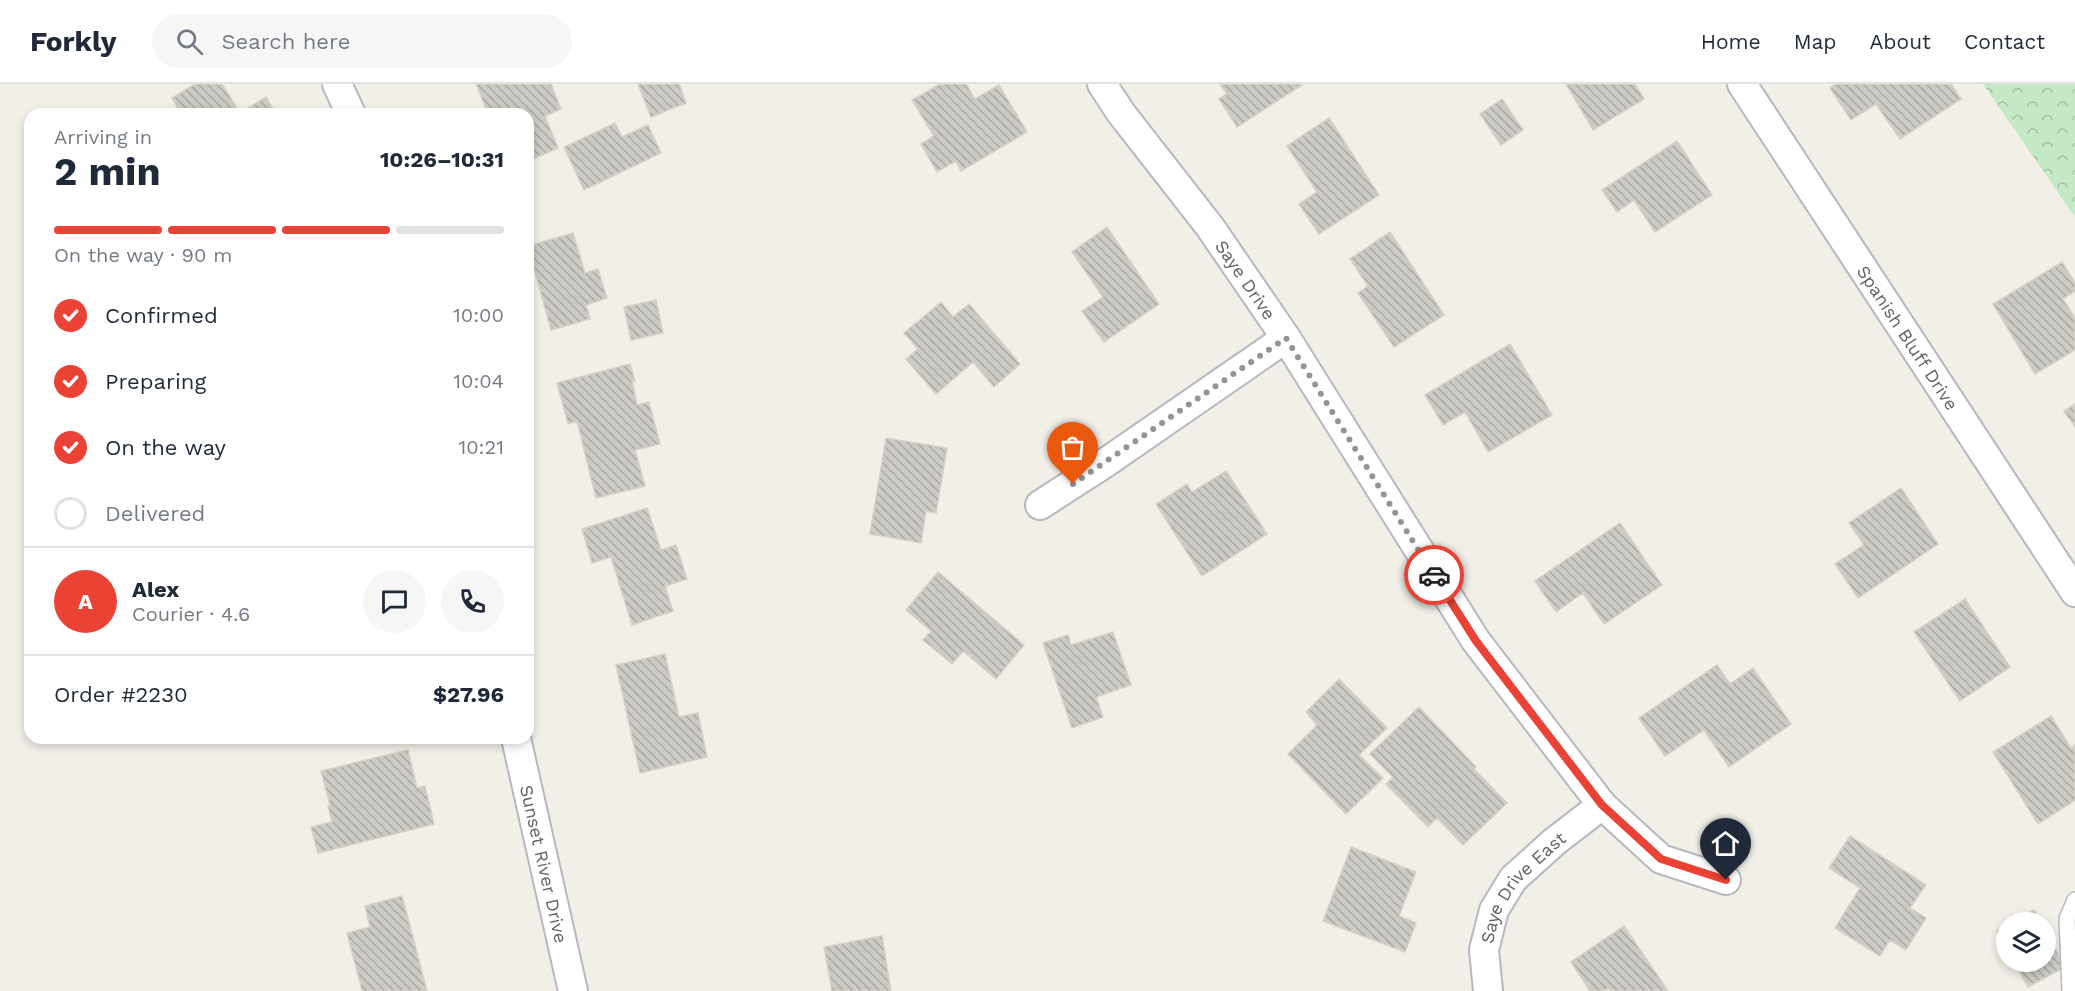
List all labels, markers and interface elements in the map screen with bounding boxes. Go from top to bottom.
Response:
search box [152,14,572,68]
text: Forkly [30,25,116,58]
icon: search [173,25,206,58]
text: Search here [221,29,350,54]
text: Home [1701,29,1761,54]
text: Map [1794,29,1837,54]
text: About [1870,29,1931,54]
text: Contact [1964,29,2045,54]
text: Arriving in [54,125,152,149]
text: 10:26–10:31 [380,147,504,172]
text: 2 min [54,149,161,194]
street label: Saye Drive [1211,236,1281,323]
text: On the way · 90 m [54,243,232,267]
street label: Spanish Bluff Drive [1853,261,1963,414]
icon: check [54,299,87,332]
text: Confirmed [105,303,218,328]
text: 10:00 [453,303,504,327]
icon: check [54,365,87,398]
text: Preparing [105,369,206,394]
text: 10:04 [453,369,504,393]
pin [1047,422,1098,484]
icon: check [54,431,87,464]
icon: bag [1056,431,1089,464]
text: On the way [105,435,226,460]
text: 10:21 [458,435,504,459]
text: Delivered [105,501,205,526]
courier [1404,545,1464,605]
icon: car [1418,559,1451,592]
button: chat [363,570,426,633]
button: phone [441,570,504,633]
text: Alex [132,577,179,602]
text: A [78,589,93,614]
text: Courier · 4.6 [132,602,250,626]
text: Order #2230 [54,682,188,707]
text: $27.96 [433,682,504,707]
street label: Sunset River Drive [516,783,572,945]
pin [1700,818,1751,880]
street label: Saye Drive East [1476,827,1570,945]
icon: home [1709,827,1742,860]
map controls [1996,912,2056,972]
button: layers [1996,912,2056,972]

